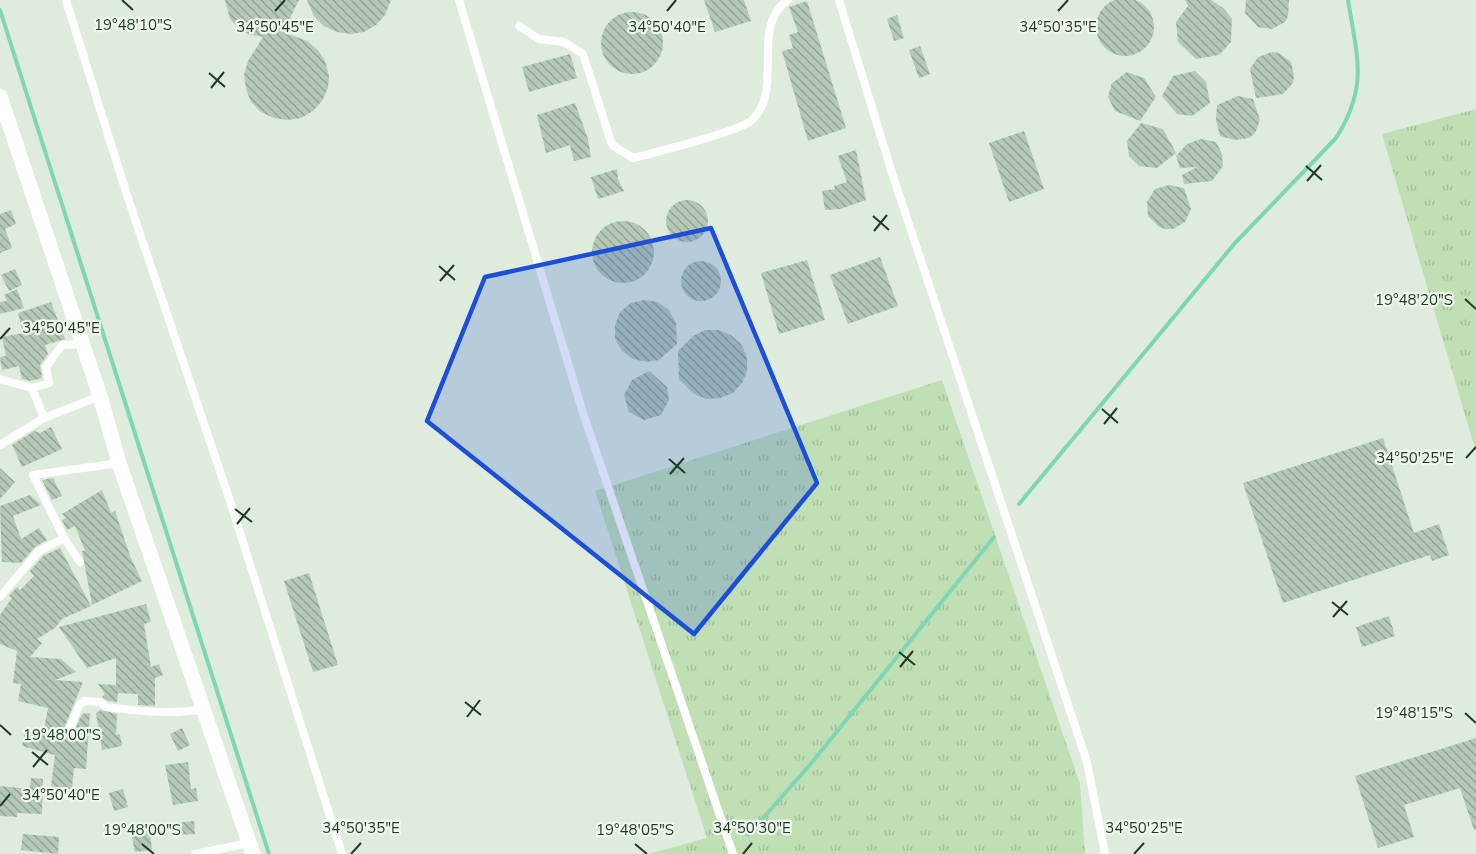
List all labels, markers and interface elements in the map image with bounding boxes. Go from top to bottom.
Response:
text: 19°48'10"S [94,15,172,35]
text: 34°50'45"E [236,17,314,37]
text: 34°50'40"E [628,17,706,37]
text: 34°50'35"E [1019,17,1097,37]
text: 19°48'20"S [1375,290,1453,310]
text: 34°50'45"E [22,318,100,338]
text: 34°50'25"E [1376,448,1454,468]
text: 19°48'15"S [1375,703,1453,723]
text: 19°48'00"S [23,725,101,745]
text: 34°50'40"E [22,785,100,805]
text: 34°50'35"E [322,818,400,838]
text: 34°50'30"E [713,818,791,838]
text: 34°50'25"E [1105,818,1183,838]
text: 19°48'00"S [103,820,181,840]
text: 19°48'05"S [596,820,674,840]

